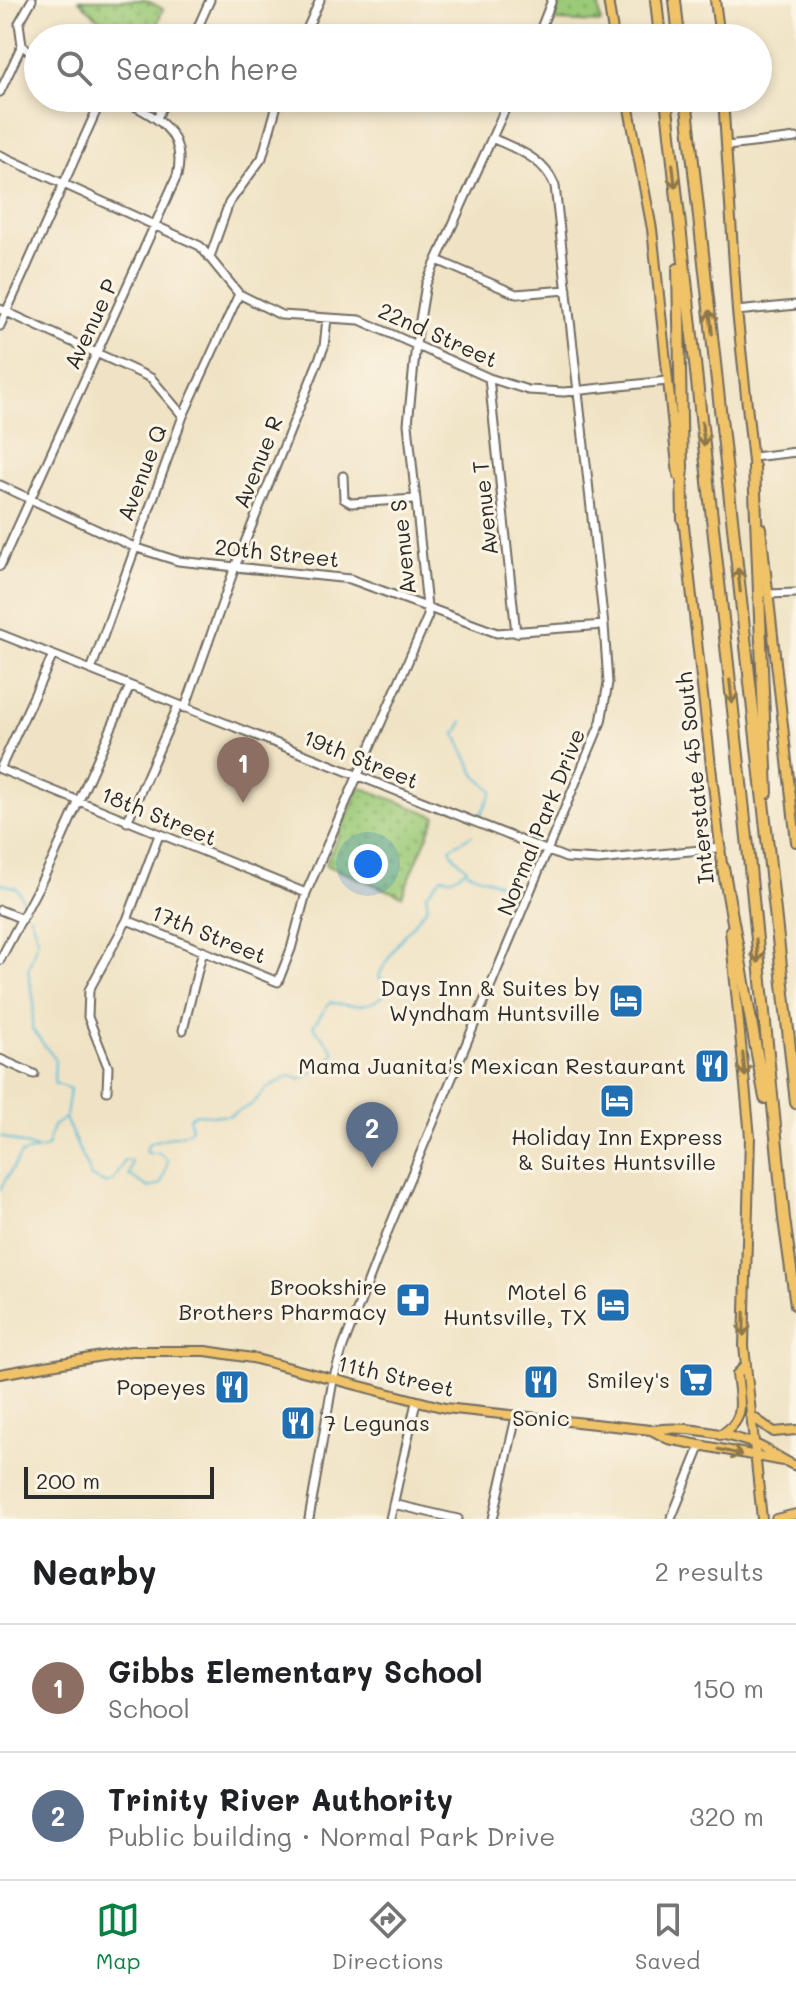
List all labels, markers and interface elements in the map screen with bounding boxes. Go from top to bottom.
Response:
search box [24,24,772,112]
icon: search [52,46,96,90]
text: Search here [116,48,299,88]
one-way arrow [667,162,682,189]
street label: Avenue P [57,274,124,374]
street label: 22nd Street [374,295,502,374]
one-way arrow [703,309,718,336]
street label: Avenue R [226,411,289,512]
one-way arrow [695,420,710,447]
street label: Avenue Q [110,421,173,525]
street label: Avenue T [465,459,504,557]
street label: Avenue S [383,498,422,596]
street label: 20th Street [213,532,341,573]
one-way arrow [731,567,746,594]
street label: Interstate 45 South [669,671,720,885]
one-way arrow [724,679,739,705]
street label: 19th Street [299,722,423,795]
street label: Normal Park Drive [490,724,591,920]
pin: 1 [217,737,269,803]
street label: 18th Street [97,779,221,852]
your location [348,844,388,884]
street label: 17th Street [148,897,271,970]
one-way arrow [750,937,765,964]
place label: Days Inn & Suites by Wyndham Huntsville [380,973,600,1027]
hotel icon: Days Inn & Suites by Wyndham Huntsville [607,982,645,1020]
restaurant icon: Mama Juanita's Mexican Restaurant [693,1047,731,1085]
place label: Mama Juanita's Mexican Restaurant [298,1051,686,1080]
one-way arrow [737,1051,752,1078]
hotel icon: Holiday Inn Express & Suites Huntsville [598,1082,636,1120]
pin: 2 [346,1102,398,1168]
place label: Holiday Inn Express & Suites Huntsville [511,1122,723,1176]
place label: Brookshire Brothers Pharmacy [179,1272,387,1326]
place label: Motel 6 Huntsville, TX [443,1277,587,1331]
pharmacy icon: Brookshire Brothers Pharmacy [394,1281,432,1319]
hotel icon: Motel 6 Huntsville, TX [594,1286,632,1324]
one-way arrow [736,1310,752,1337]
street label: 11th Street [335,1348,457,1403]
supermarket icon: Smiley's [677,1361,715,1399]
restaurant icon: Sonic [522,1363,560,1401]
place label: Smiley's [587,1365,670,1394]
restaurant icon: Popeyes [213,1368,251,1406]
place label: Popeyes [117,1372,206,1401]
place label: Sonic [512,1403,570,1432]
restaurant icon: 7 Legunas [279,1404,317,1442]
place label: 7 Legunas [324,1408,430,1437]
one-way arrow [716,1445,742,1460]
scale bar [24,1463,214,1499]
text: 200 m [36,1466,100,1495]
text: Nearby [32,1549,157,1594]
text: 2 results [655,1554,764,1588]
text: Gibbs Elementary School [108,1651,483,1691]
text: 1 [52,1671,64,1705]
text: 150 m [692,1671,764,1705]
text: School [108,1691,190,1725]
text: Trinity River Authority [108,1779,453,1819]
text: 2 [51,1799,65,1833]
text: 320 m [689,1799,764,1833]
text: Public building · Normal Park Drive [108,1819,555,1853]
tab: Map [96,1898,141,1975]
tab: Directions [332,1898,444,1975]
tab: Saved [635,1898,700,1975]

